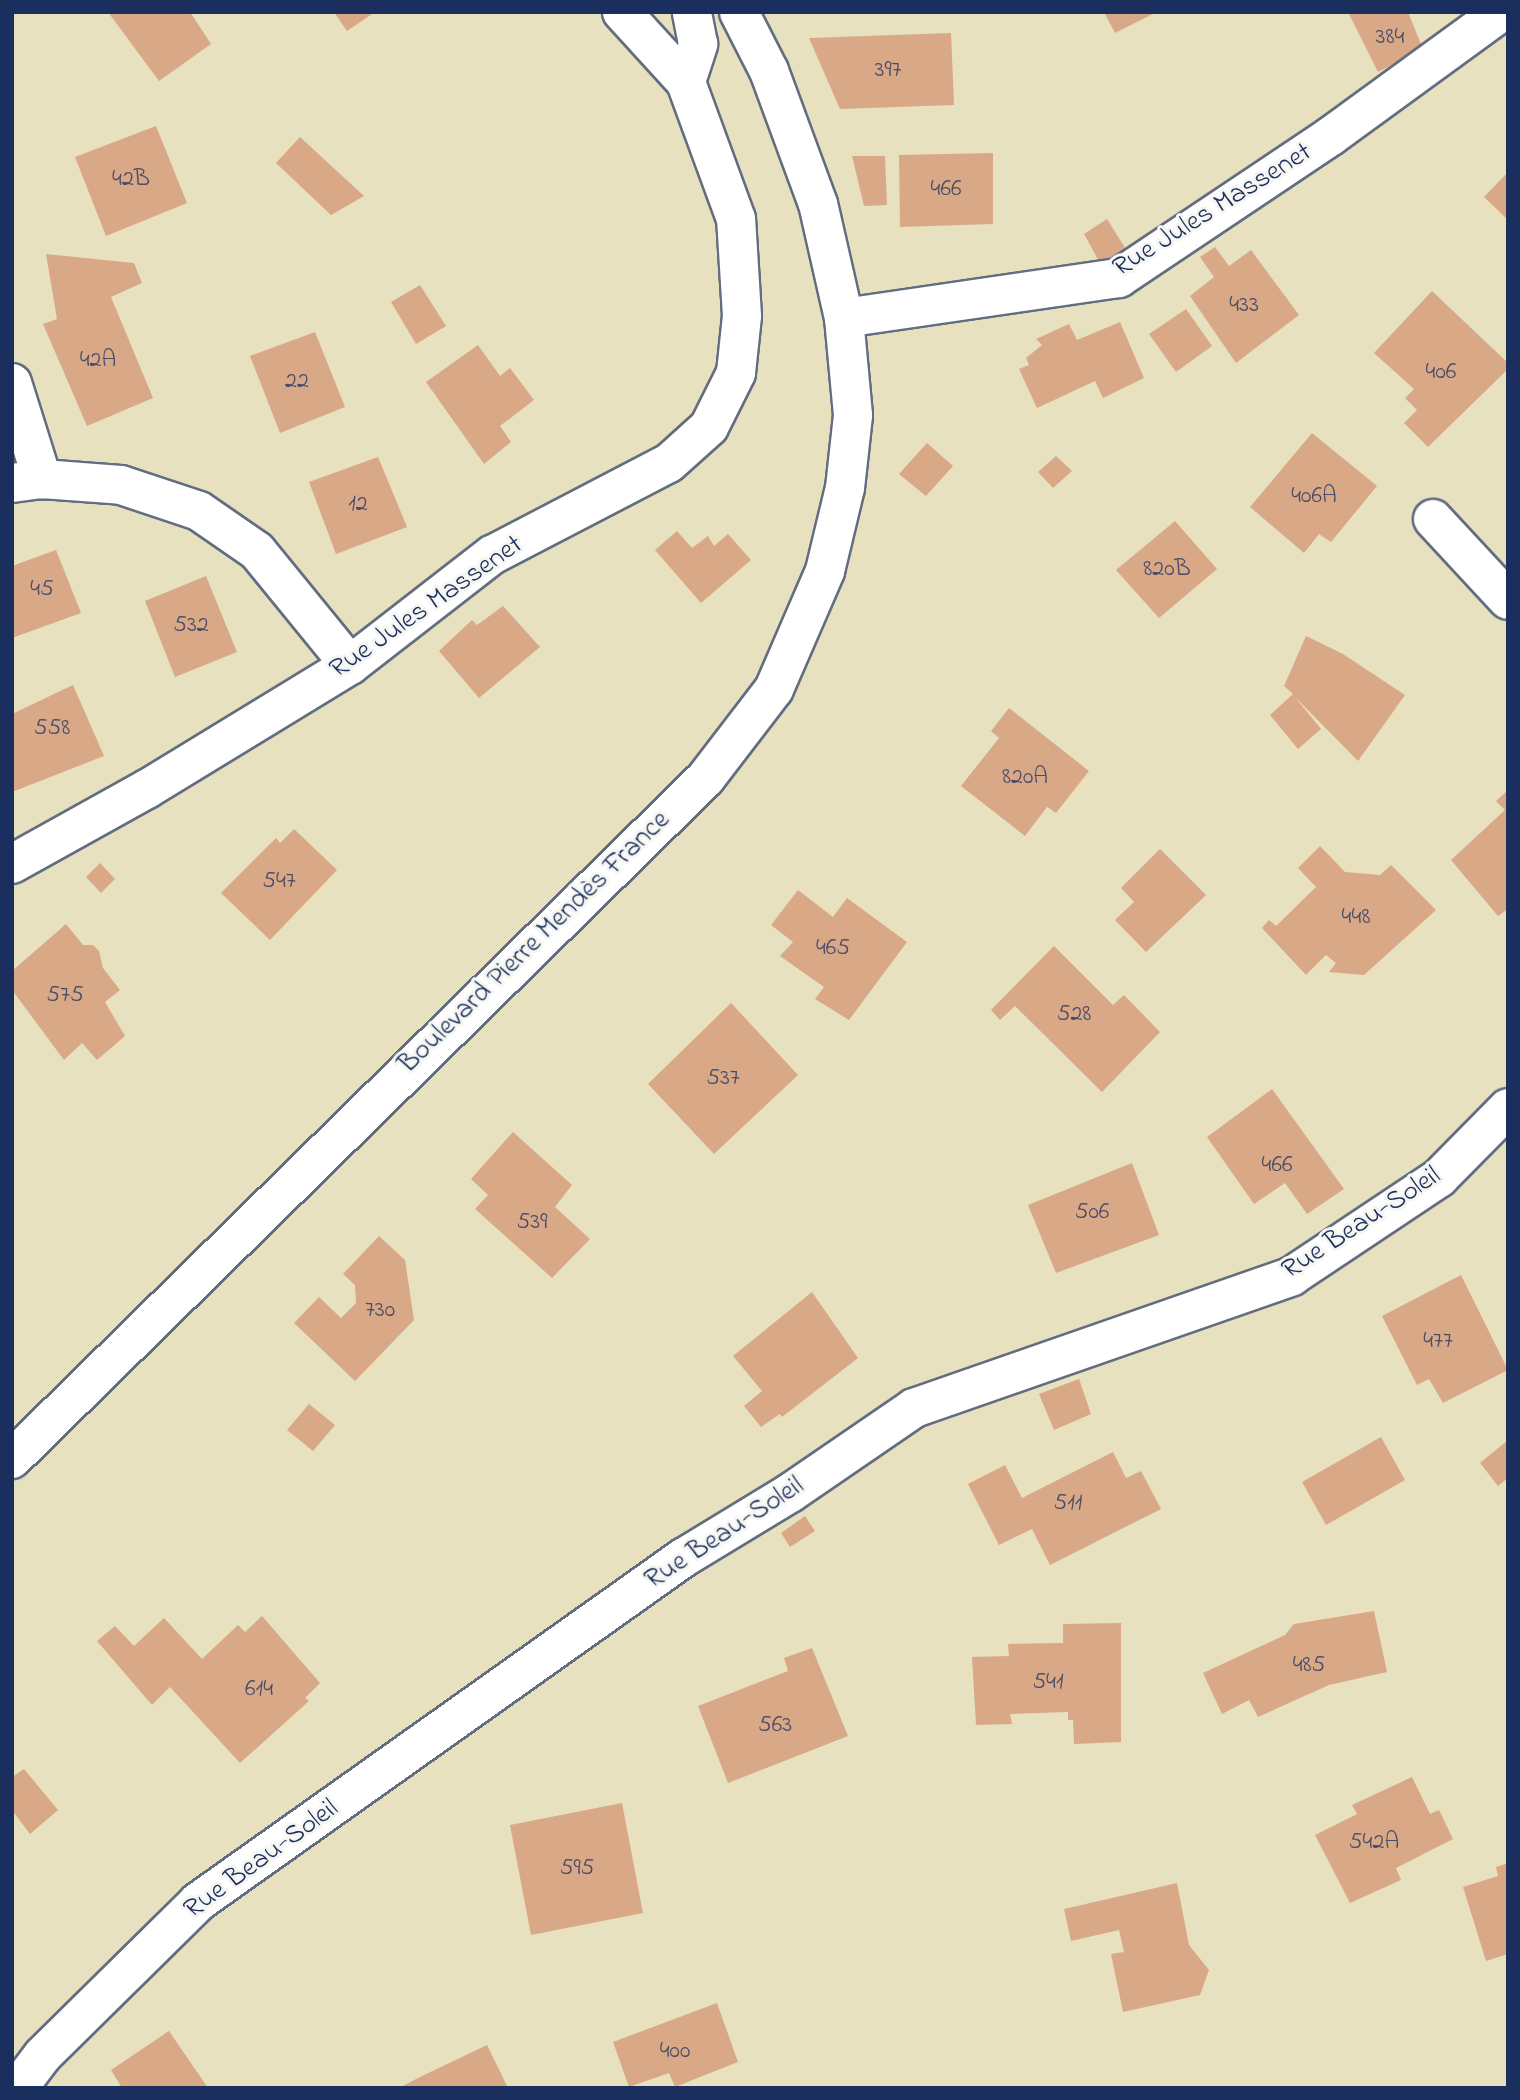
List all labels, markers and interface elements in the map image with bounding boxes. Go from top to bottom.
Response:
house number: 384 [1376,24,1404,52]
house number: 397 [874,57,902,85]
street label: Rue Jules Massenet [1107,136,1319,286]
house number: 42B [112,166,150,194]
house number: 466 [930,176,962,204]
house number: 433 [1229,292,1259,320]
house number: 42A [80,347,116,375]
house number: 406 [1426,359,1456,387]
house number: 22 [285,368,309,396]
house number: 406A [1291,483,1337,511]
house number: 12 [348,491,368,519]
street label: Rue Jules Massenet [324,529,530,687]
house number: 820B [1143,556,1191,584]
house number: 45 [30,576,54,604]
house number: 532 [173,612,209,640]
house number: 558 [34,715,70,743]
house number: 820A [1002,764,1048,792]
street label: Boulevard Pierre Mendès France [392,804,678,1082]
house number: 547 [262,868,296,896]
house number: 448 [1342,904,1370,932]
house number: 465 [816,935,850,963]
house number: 575 [46,982,84,1010]
house number: 528 [1057,1001,1091,1029]
house number: 537 [706,1065,740,1093]
house number: 466 [1261,1152,1293,1180]
street label: Rue Beau-Soleil [1276,1160,1448,1288]
house number: 506 [1075,1199,1109,1227]
house number: 539 [517,1209,547,1237]
house number: 730 [365,1297,395,1325]
house number: 477 [1423,1328,1453,1356]
street label: Rue Beau-Soleil [639,1470,811,1598]
house number: 511 [1054,1490,1082,1518]
house number: 485 [1293,1652,1325,1680]
house number: 541 [1032,1669,1064,1697]
house number: 614 [245,1676,273,1704]
house number: 563 [758,1712,792,1740]
street label: Rue Beau-Soleil [178,1793,346,1927]
house number: 542A [1349,1829,1399,1857]
house number: 595 [560,1855,594,1883]
house number: 400 [660,2038,690,2066]

